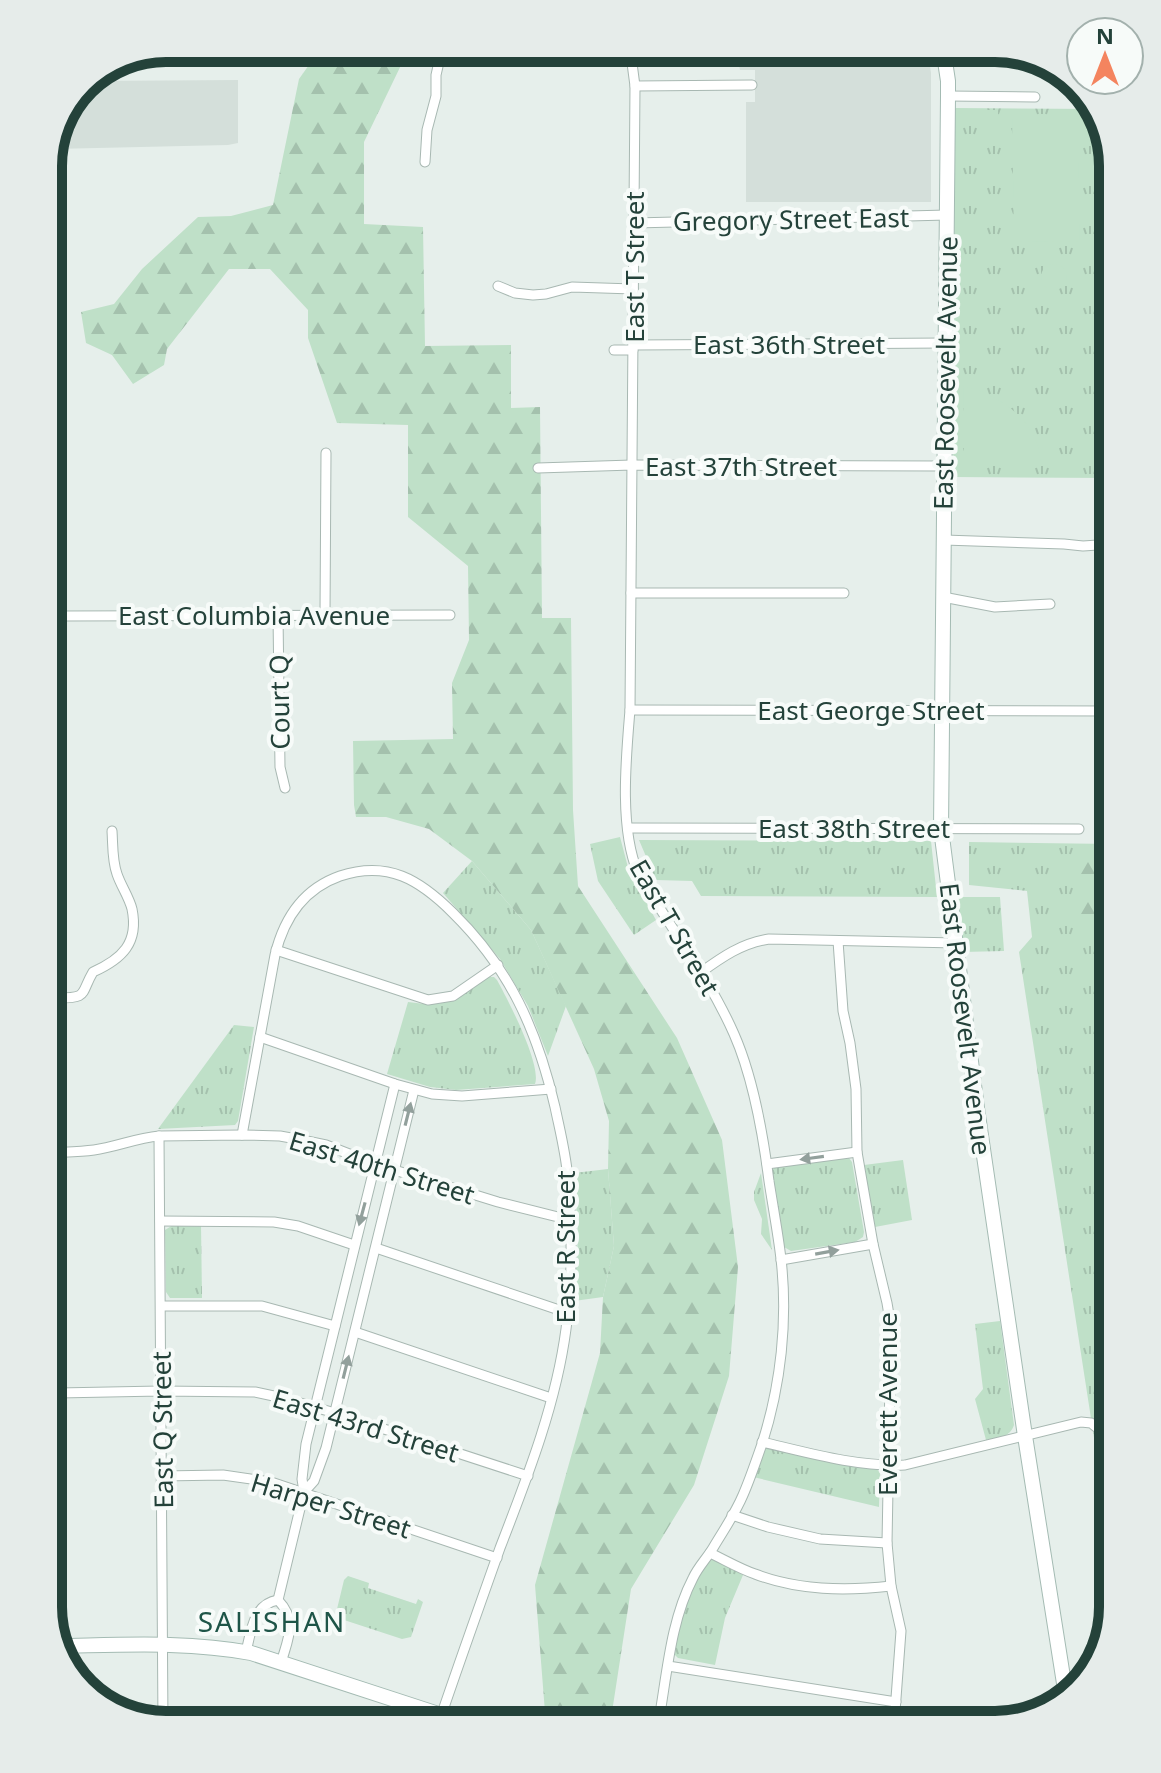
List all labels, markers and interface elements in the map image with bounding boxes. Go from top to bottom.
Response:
north arrow [1065,16,1145,96]
text: N [1096,20,1114,50]
street label: East T Street [616,191,652,343]
street label: Gregory Street East [672,199,910,239]
street label: East Roosevelt Avenue [925,236,965,510]
street label: East 36th Street [693,326,885,362]
street label: East 37th Street [645,448,837,484]
street label: East Columbia Avenue [118,597,390,633]
street label: Court Q [260,654,298,750]
street label: East George Street [757,692,985,728]
street label: East 38th Street [758,810,950,846]
street label: East T Street [622,852,728,1002]
street label: East Roosevelt Avenue [931,881,1001,1157]
one-way arrow [403,1102,415,1127]
street label: East 40th Street [285,1122,479,1212]
one-way arrow [799,1152,824,1165]
street label: East R Street [547,1170,583,1324]
one-way arrow [356,1202,368,1227]
one-way arrow [815,1245,840,1257]
street label: Everett Avenue [869,1312,905,1496]
street label: East Q Street [143,1351,181,1509]
one-way arrow [341,1354,353,1379]
street label: East 43rd Street [268,1380,464,1470]
street label: Harper Street [247,1464,415,1546]
district label: SALISHAN [198,1602,346,1640]

